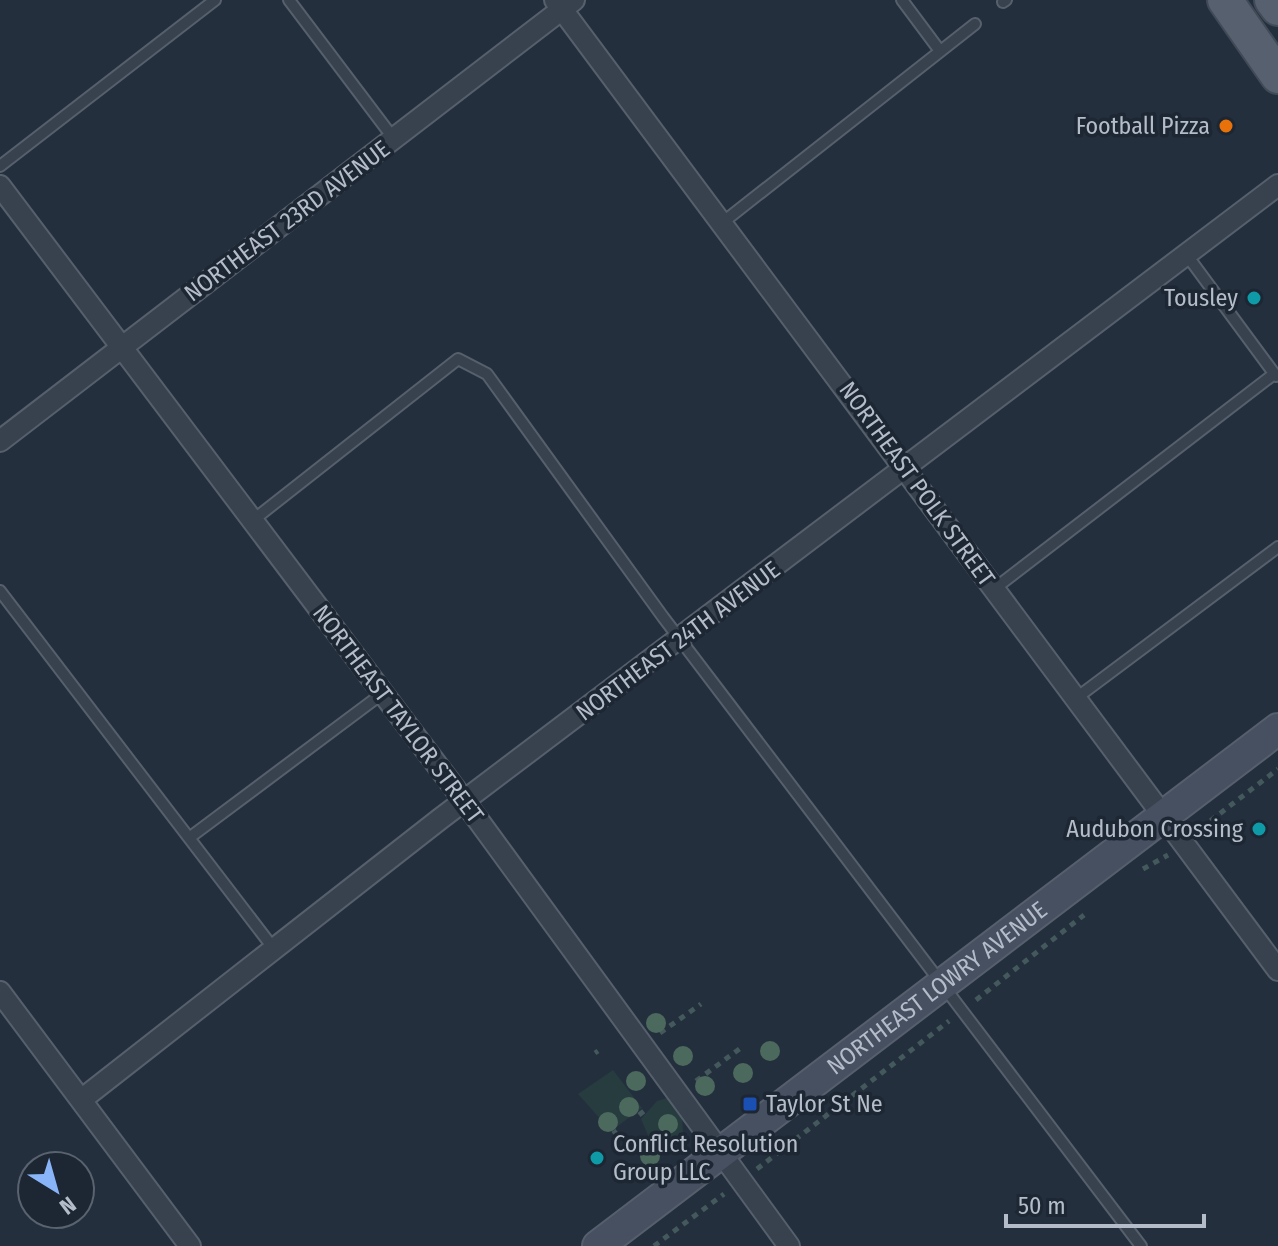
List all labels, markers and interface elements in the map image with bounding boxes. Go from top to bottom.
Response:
place label: Football Pizza [1076,112,1210,140]
marker: Football Pizza [1217,117,1235,135]
street label: NORTHEAST 23RD AVENUE [179,135,395,307]
place label: Tousley [1164,284,1238,312]
marker: Tousley [1245,289,1263,307]
street label: NORTHEAST POLK STREET [833,376,1001,592]
street label: NORTHEAST 24TH AVENUE [571,555,785,727]
street label: NORTHEAST TAYLOR STREET [307,599,489,829]
place label: Audubon Crossing [1066,815,1244,843]
marker: Audubon Crossing [1250,820,1268,838]
street label: NORTHEAST LOWRY AVENUE [822,896,1052,1081]
place label: Taylor St Ne [766,1090,883,1118]
marker: Taylor St Ne [741,1095,759,1113]
place label: Conflict Resolution Group LLC [613,1130,798,1186]
marker: Conflict Resolution Group LLC [588,1149,606,1167]
north arrow [16,1150,96,1230]
scale bar [1006,1178,1204,1228]
text: N [54,1191,81,1220]
text: 50 m [1018,1192,1066,1220]

